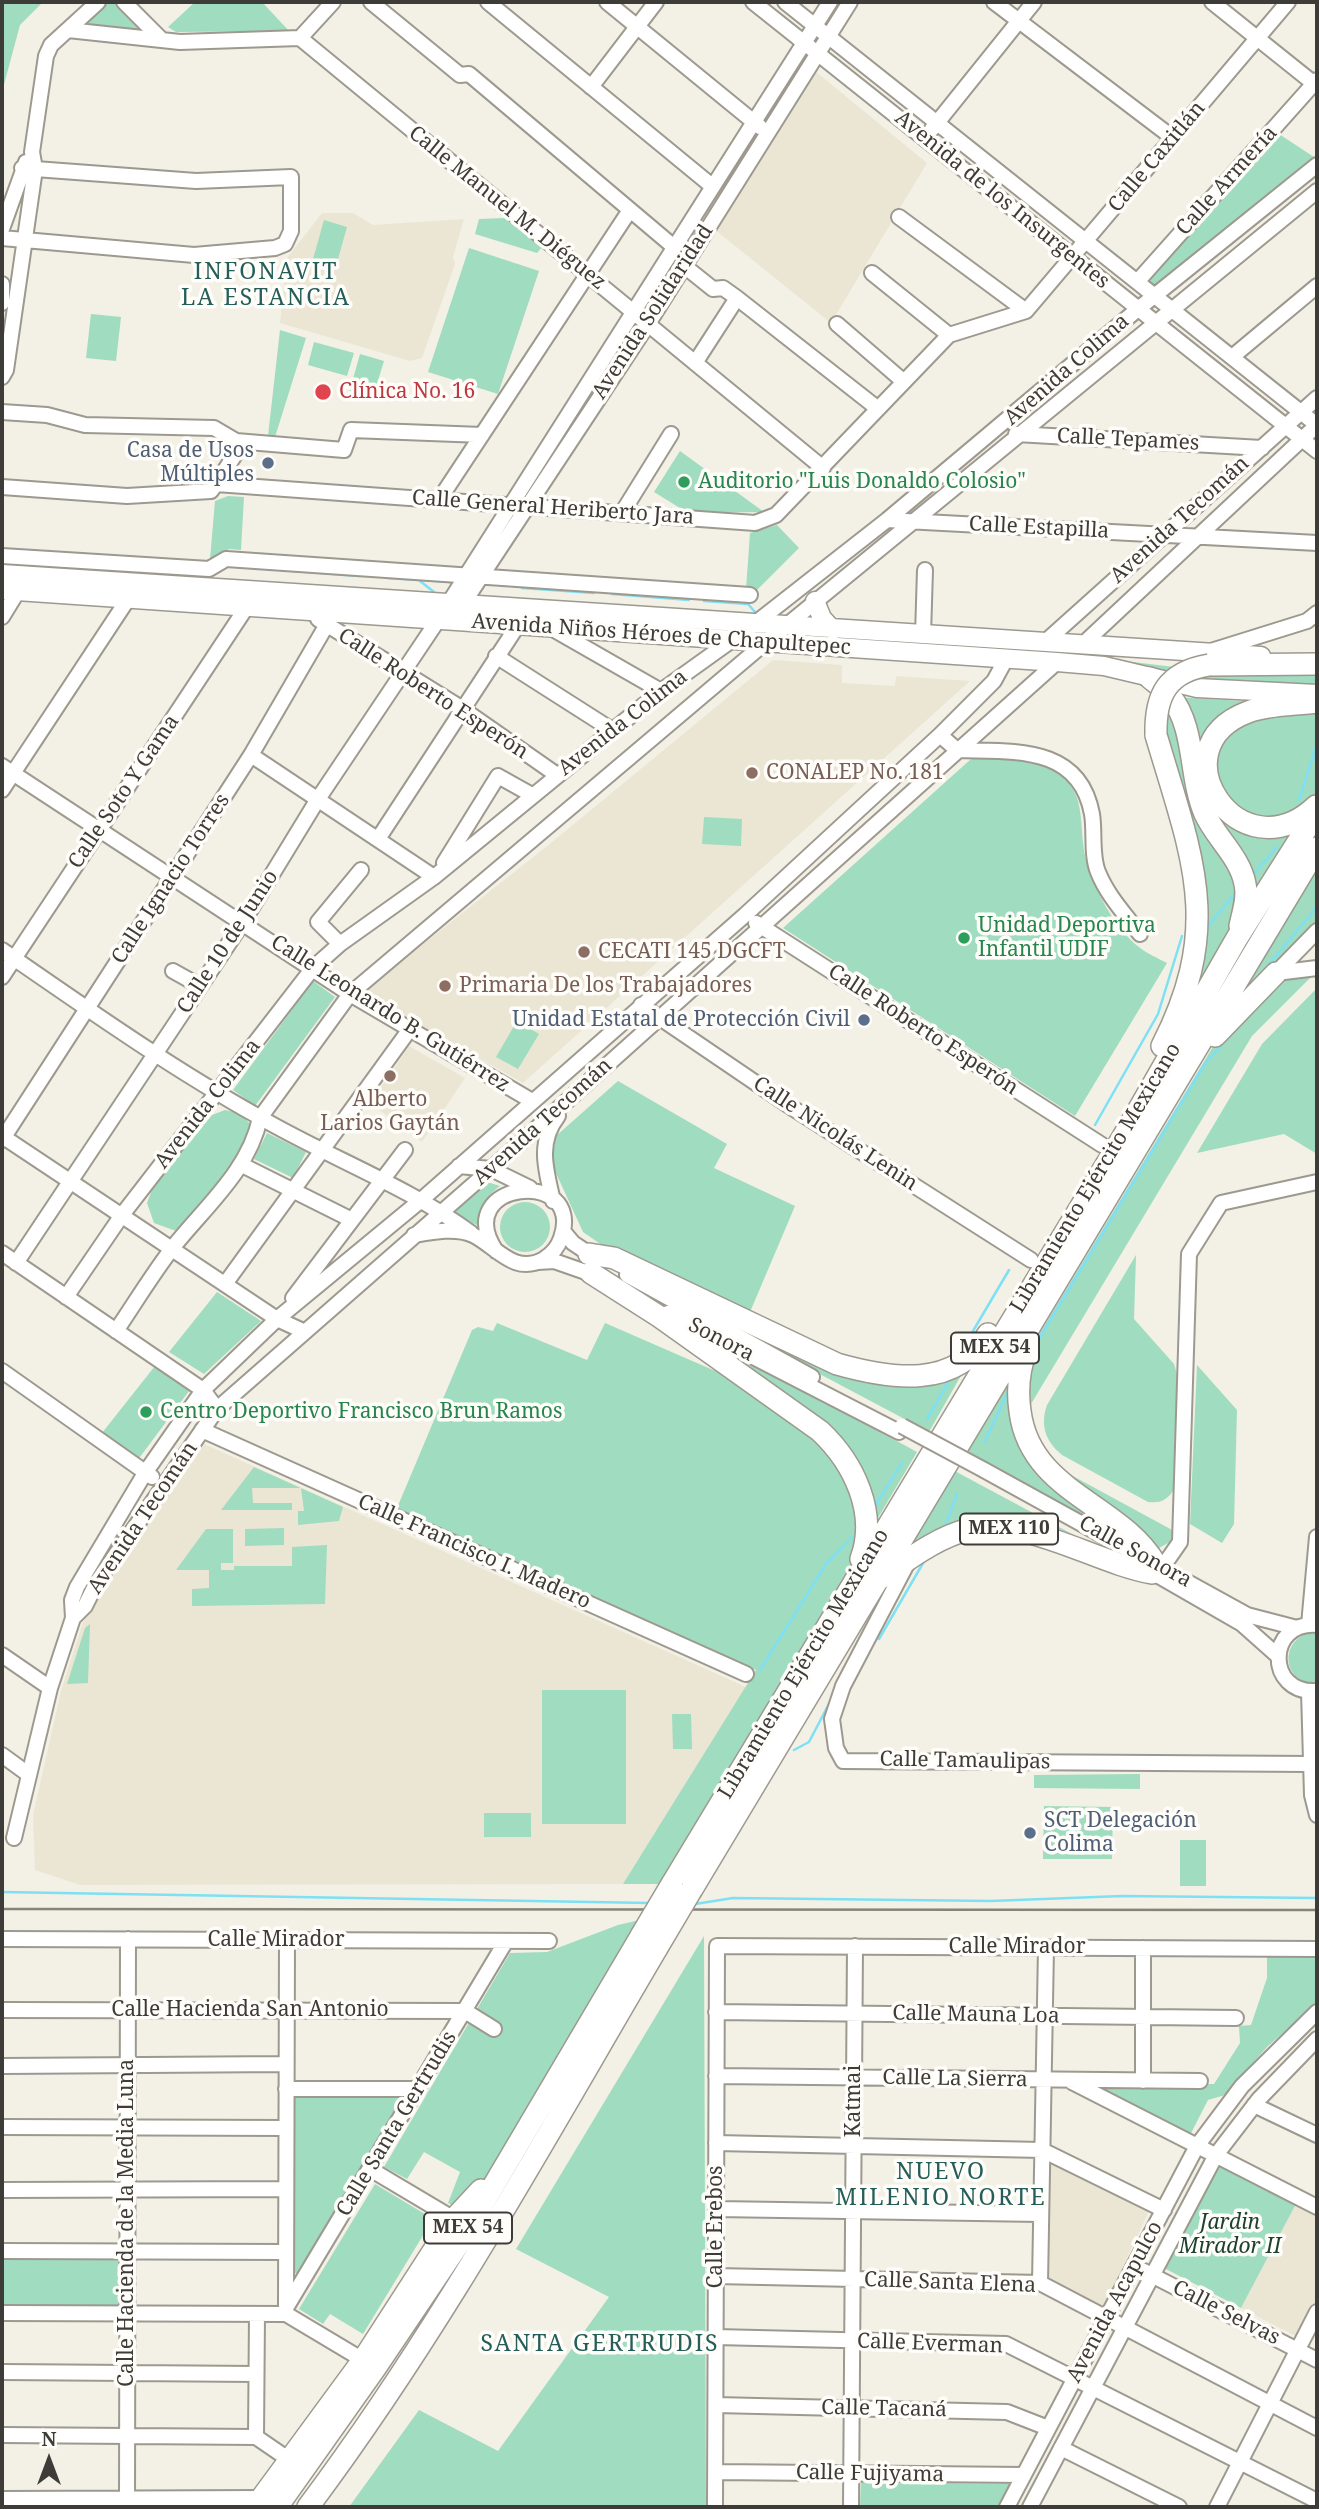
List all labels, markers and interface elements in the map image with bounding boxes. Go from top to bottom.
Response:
street label: Calle Caxitlán [1103,96,1211,218]
street label: Avenida de los Insurgentes [890,106,1114,294]
street label: Calle Manuel M. Diéguez [403,121,611,295]
street label: Calle Armería [1171,121,1283,241]
street label: Avenida Solidaridad [587,220,719,404]
district label: INFONAVIT LA ESTANCIA [182,258,350,312]
street label: Avenida Colima [999,309,1135,431]
place label: Clínica No. 16 [339,379,475,405]
marker: Clínica No. 16 [313,382,333,402]
street label: Calle Tepames [1056,424,1200,456]
place label: Casa de Usos Múltiples [127,438,254,488]
street label: Avenida Tecomán [1105,451,1255,589]
marker: Casa de Usos Múltiples [260,455,276,471]
place label: Auditorio "Luis Donaldo Colosio" [698,469,1026,495]
marker: Auditorio "Luis Donaldo Colosio" [676,474,692,490]
street label: Calle General Heriberto Jara [411,486,695,530]
street label: Calle Estapilla [968,512,1110,544]
street label: Avenida Niños Héroes de Chapultepec [470,609,852,661]
street label: Calle Roberto Esperón [333,623,533,765]
street label: Avenida Colima [553,665,693,781]
street label: Calle Soto Y Gama [63,710,185,874]
place label: CONALEP No. 181 [766,760,944,786]
marker: CONALEP No. 181 [744,765,760,781]
street label: Calle Ignacio Torres [107,789,235,969]
street label: Calle 10 de Junio [172,865,284,1019]
place label: Unidad Deportiva Infantil UDIF [978,913,1156,963]
street label: Calle Leonardo B. Gutiérrez [266,930,514,1098]
marker: Unidad Deportiva Infantil UDIF [956,930,972,946]
place label: CECATI 145 DGCFT [598,939,786,965]
marker: CECATI 145 DGCFT [576,944,592,960]
street label: Calle Roberto Esperón [823,959,1023,1101]
place label: Primaria De los Trabajadores [459,973,752,999]
marker: Primaria De los Trabajadores [437,978,453,994]
place label: Unidad Estatal de Protección Civil [512,1007,850,1033]
marker: Unidad Estatal de Protección Civil [856,1012,872,1028]
street label: Avenida Colima [150,1034,266,1174]
street label: Libramiento Ejército Mexicano [1005,1038,1187,1318]
street label: Avenida Tecomán [468,1053,618,1191]
marker: Alberto Larios Gaytán [382,1068,398,1084]
street label: Calle Nicolás Lenin [748,1071,922,1197]
place label: Alberto Larios Gaytán [320,1087,460,1137]
street label: Sonora [684,1313,758,1367]
road number: MEX 54 [951,1332,1039,1364]
place label: Centro Deportivo Francisco Brun Ramos [160,1399,562,1425]
marker: Centro Deportivo Francisco Brun Ramos [138,1404,154,1420]
street label: Avenida Tecomán [83,1437,203,1599]
street label: Calle Francisco I. Madero [354,1489,594,1615]
street label: Calle Sonora [1074,1511,1196,1593]
road number: MEX 110 [960,1513,1058,1544]
street label: Libramiento Ejército Mexicano [713,1524,895,1804]
street label: Calle Tamaulipas [879,1747,1051,1775]
place label: SCT Delegación Colima [1044,1808,1197,1858]
marker: SCT Delegación Colima [1022,1825,1038,1841]
street label: Calle Mirador [207,1927,345,1953]
street label: Calle Mirador [948,1934,1086,1960]
street label: Calle Hacienda San Antonio [111,1997,389,2023]
street label: Calle Mauna Loa [892,2001,1060,2029]
street label: Calle Santa Gertrudis [332,2027,462,2221]
street label: Calle Hacienda de la Media Luna [114,2059,140,2387]
street label: Katmai [841,2065,867,2137]
street label: Calle La Sierra [882,2065,1028,2093]
district label: NUEVO MILENIO NORTE [837,2158,1045,2212]
street label: Calle Erebos [703,2165,729,2289]
park label: Jardin Mirador II [1179,2210,1281,2260]
road number: MEX 54 [424,2212,512,2244]
street label: Avenida Acapulco [1062,2217,1168,2387]
street label: Calle Santa Elena [864,2267,1036,2299]
street label: Calle Selvas [1168,2275,1284,2351]
street label: Calle Everman [857,2329,1003,2359]
district label: SANTA GERTRUDIS [482,2330,718,2358]
street label: Calle Tacaná [821,2395,947,2423]
north arrow [14,2425,84,2495]
text: N [42,2426,56,2452]
street label: Calle Fujiyama [796,2460,944,2488]

